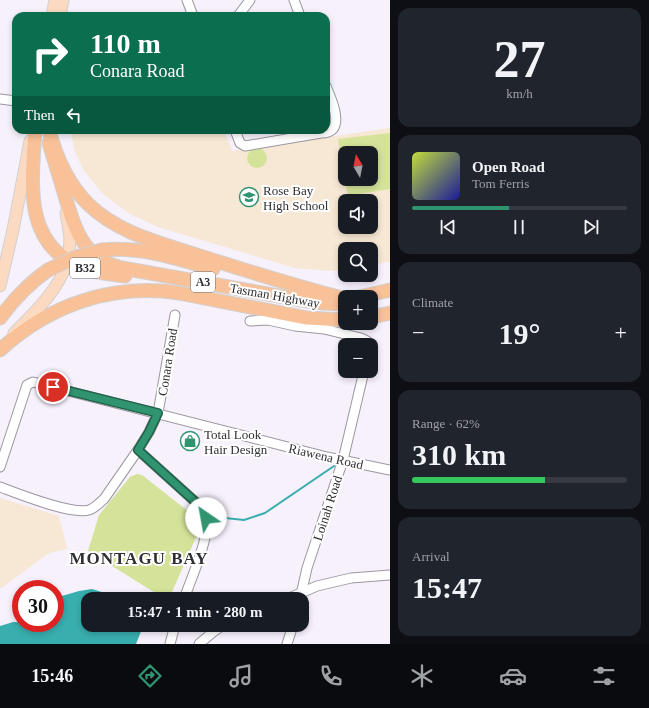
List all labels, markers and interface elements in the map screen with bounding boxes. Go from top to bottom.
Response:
icon: right [24,28,76,80]
text: 110 m [90,28,161,59]
text: 27 [494,31,546,88]
text: Conara Road [90,61,184,81]
text: km/h [506,86,533,101]
icon: left [63,104,85,126]
text: Then [24,107,55,123]
north arrow [338,146,378,186]
map controls [338,146,378,378]
text: Open Road [472,159,545,175]
text: Tom Ferris [472,176,529,191]
place label: Rose Bay High School [263,183,329,213]
school or university icon: Rose Bay High School [238,186,260,208]
button: sound [338,194,378,234]
icon: previous [437,216,459,238]
icon: pause [508,216,530,238]
icon: next [580,216,602,238]
button: search [338,242,378,282]
road number: B32 [70,258,100,278]
road number: A3 [191,272,215,292]
street label: Tasman Highway [229,280,322,311]
button: + [338,290,378,330]
text: Climate [412,295,453,310]
text: 19° [499,317,541,350]
text: − [412,320,424,345]
text: + [615,320,627,345]
street label: Conara Road [155,327,180,397]
button: − [338,338,378,378]
pin [36,370,70,404]
icon: arrive [42,376,64,398]
text: Range · 62% [412,416,480,431]
place label: Total Look Hair Design [204,427,268,457]
shop icon: Total Look Hair Design [179,430,201,452]
text: 310 km [412,438,506,471]
street label: Riawena Road [287,441,365,472]
street label: Loinah Road [310,473,345,543]
position arrow [185,497,227,539]
district label: MONTAGU BAY [70,549,208,568]
text: Arrival [412,549,450,564]
text: 15:47 [412,571,482,604]
speed limit sign: 30 [12,580,64,632]
text: 15:47 · 1 min · 280 m [128,604,263,620]
icon: directions [136,662,164,690]
icon: music [227,662,255,690]
icon: phone [317,662,345,690]
icon: climate [408,662,436,690]
icon: car [499,662,527,690]
icon: filters [590,662,618,690]
text: 15:46 [31,666,73,686]

